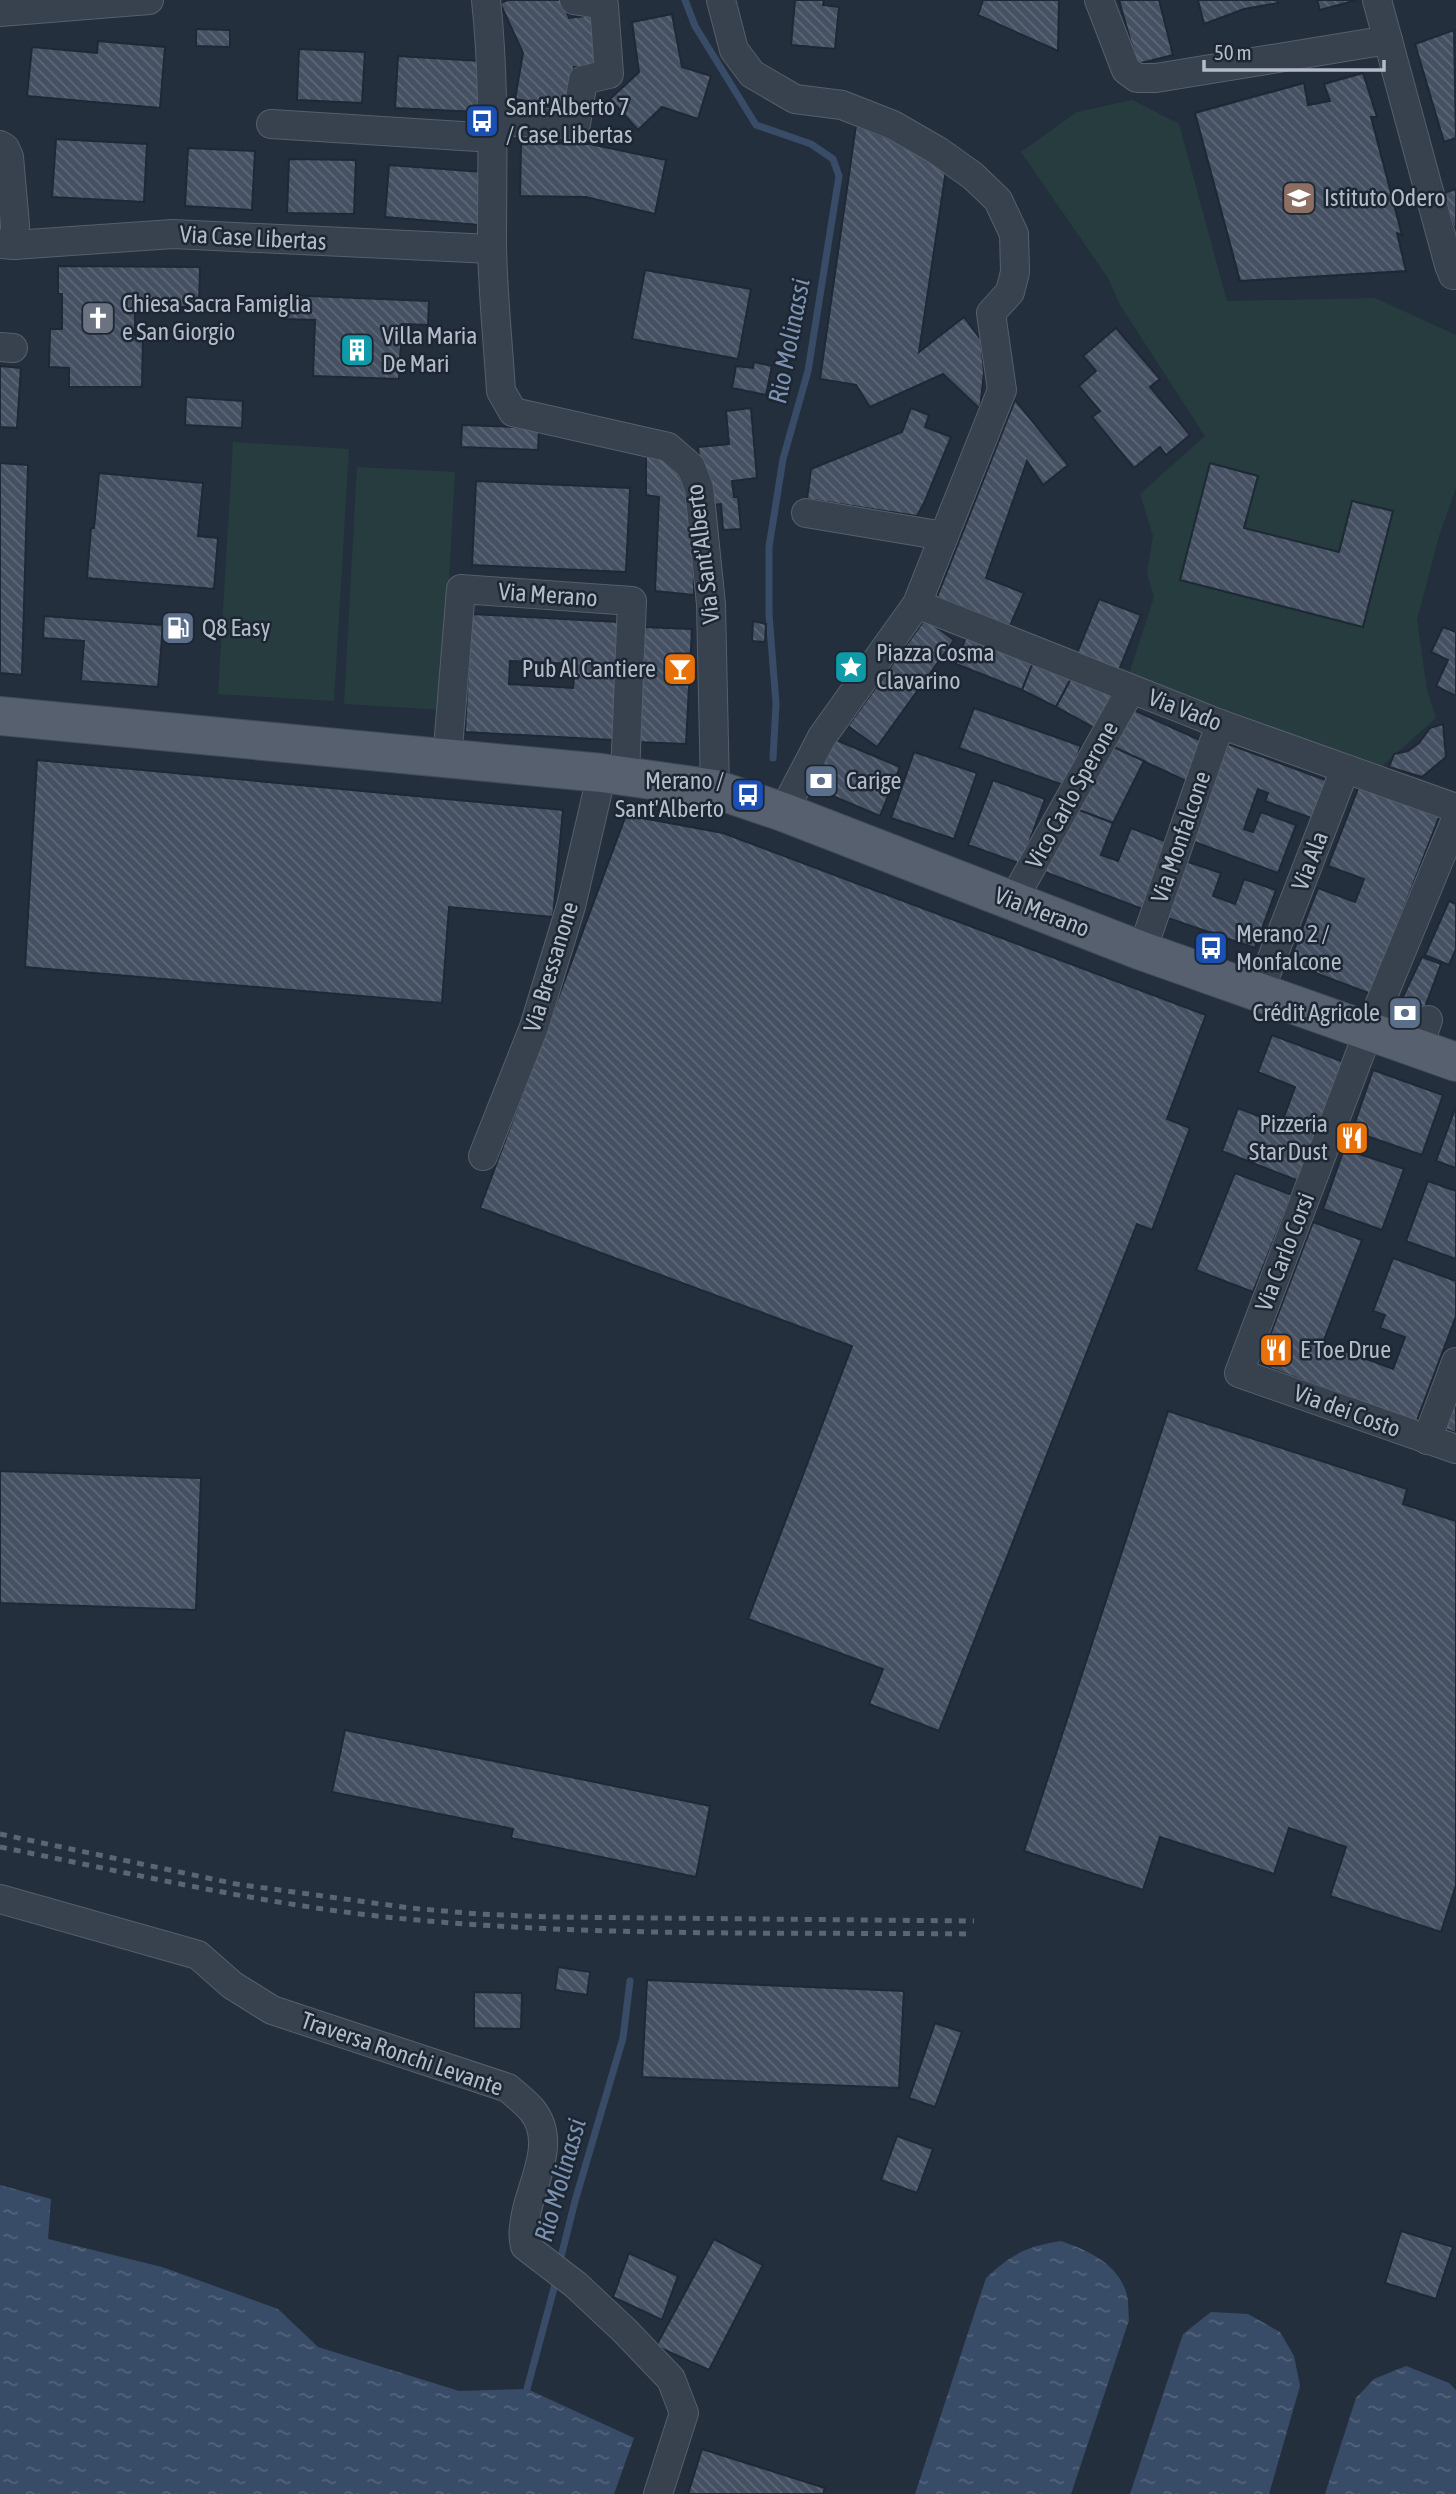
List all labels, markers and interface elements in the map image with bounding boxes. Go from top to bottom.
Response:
scale bar [1204,28,1384,72]
text: 50 m [1214,40,1252,64]
place label: Sant'Alberto 7 / Case Libertas [506,93,632,148]
bus stop icon: Sant'Alberto 7 / Case Libertas [463,102,501,140]
school or university icon: Istituto Odero [1280,179,1318,217]
place label: Istituto Odero [1324,184,1445,211]
street label: Via Case Libertas [179,220,327,255]
water label: Rio Molinassi [762,276,816,406]
place label: Chiesa Sacra Famiglia e San Giorgio [122,290,311,345]
church icon: Chiesa Sacra Famiglia e San Giorgio [79,299,117,337]
place label: Villa Maria De Mari [382,322,477,377]
building icon: Villa Maria De Mari [338,331,376,369]
street label: Via Sant'Alberto [681,483,724,626]
street label: Via Merano [498,578,599,611]
fuel station icon: Q8 Easy [159,609,197,647]
place label: Q8 Easy [202,614,270,641]
place label: Piazza Cosma Clavarino [876,639,995,694]
place icon: Piazza Cosma Clavarino [832,648,870,686]
bar icon: Pub Al Cantiere [661,650,699,688]
place label: Pub Al Cantiere [522,655,656,682]
street label: Via Vado [1145,683,1226,736]
street label: Vico Carlo Sperone [1020,717,1123,873]
bank icon: Carige [802,762,840,800]
place label: Merano / Sant'Alberto [615,767,724,822]
place label: Carige [846,767,901,794]
street label: Via Monfalcone [1145,768,1216,906]
bus stop icon: Merano / Sant'Alberto [729,776,767,814]
street label: Via Ala [1286,828,1333,894]
street label: Via Merano [991,881,1093,942]
street label: Via Bressanone [518,899,583,1035]
place label: Merano 2 / Monfalcone [1236,920,1342,975]
bus stop icon: Merano 2 / Monfalcone [1192,929,1230,967]
bank icon: Crédit Agricole [1386,994,1424,1032]
place label: Crédit Agricole [1252,999,1380,1026]
place label: Pizzeria Star Dust [1249,1110,1328,1165]
restaurant icon: Pizzeria Star Dust [1333,1119,1371,1157]
street label: Via Carlo Corsi [1250,1189,1319,1315]
restaurant icon: E Toe Drue [1257,1331,1295,1369]
place label: E Toe Drue [1300,1336,1391,1363]
street label: Via dei Costo [1290,1379,1404,1442]
street label: Traversa Ronchi Levante [298,2006,507,2101]
water label: Rio Molinassi [528,2115,592,2245]

